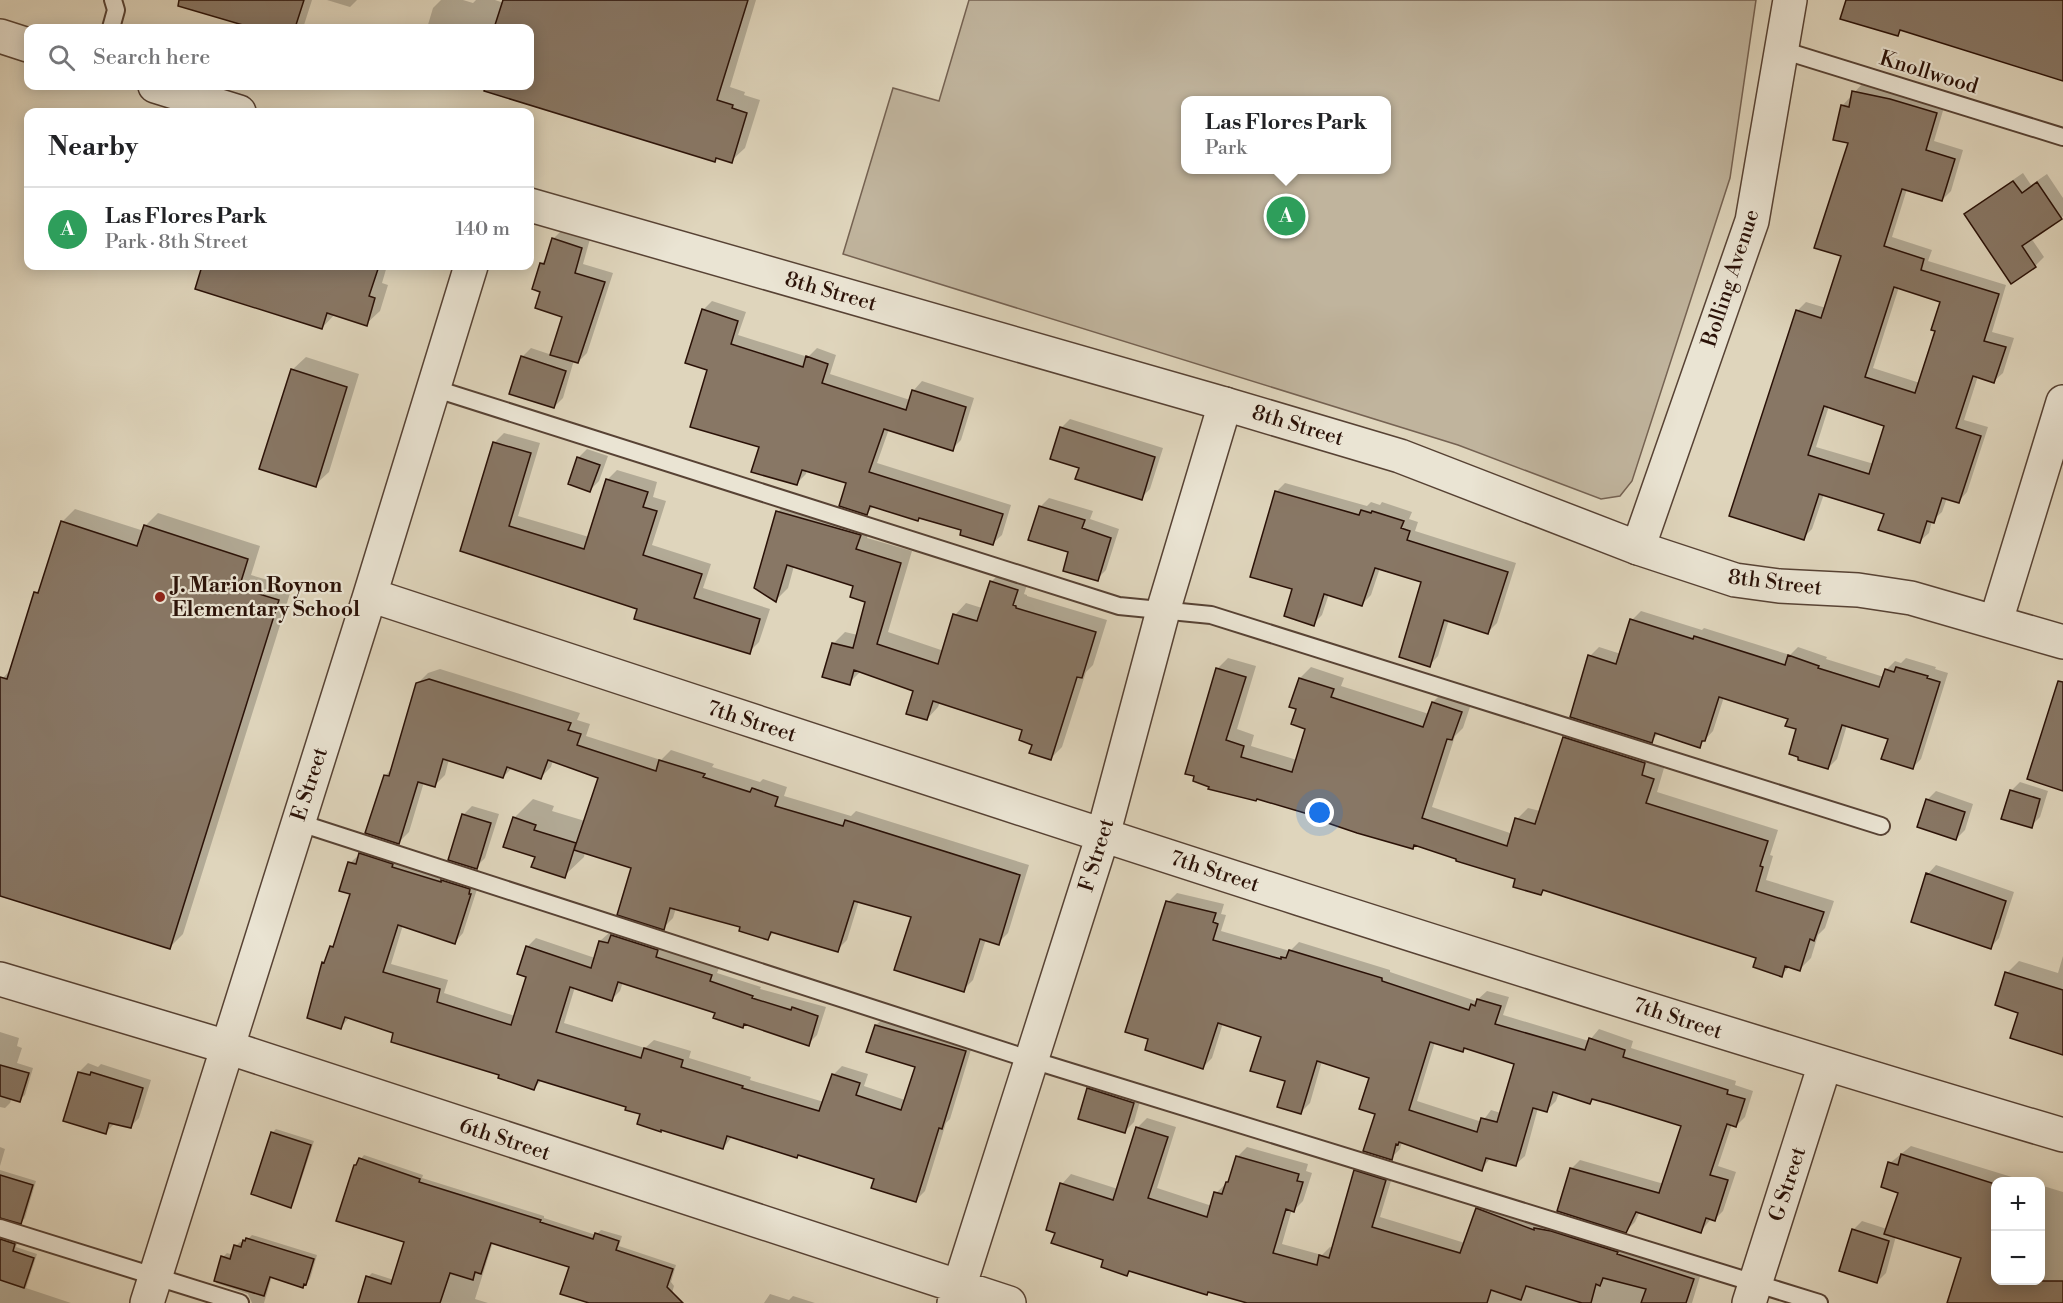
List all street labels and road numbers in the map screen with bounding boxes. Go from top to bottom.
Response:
street label: Knollwood [1876,46,1981,100]
street label: Bolling Avenue [1696,206,1765,351]
street label: 8th Street [782,266,880,318]
street label: 8th Street [1249,400,1347,452]
street label: 8th Street [1726,564,1824,602]
street label: 7th Street [704,695,800,749]
street label: E Street [286,744,334,824]
street label: F Street [1074,815,1121,895]
street label: 7th Street [1167,845,1263,899]
street label: 7th Street [1630,992,1726,1046]
street label: 6th Street [456,1113,554,1167]
street label: G Street [1764,1143,1812,1225]

